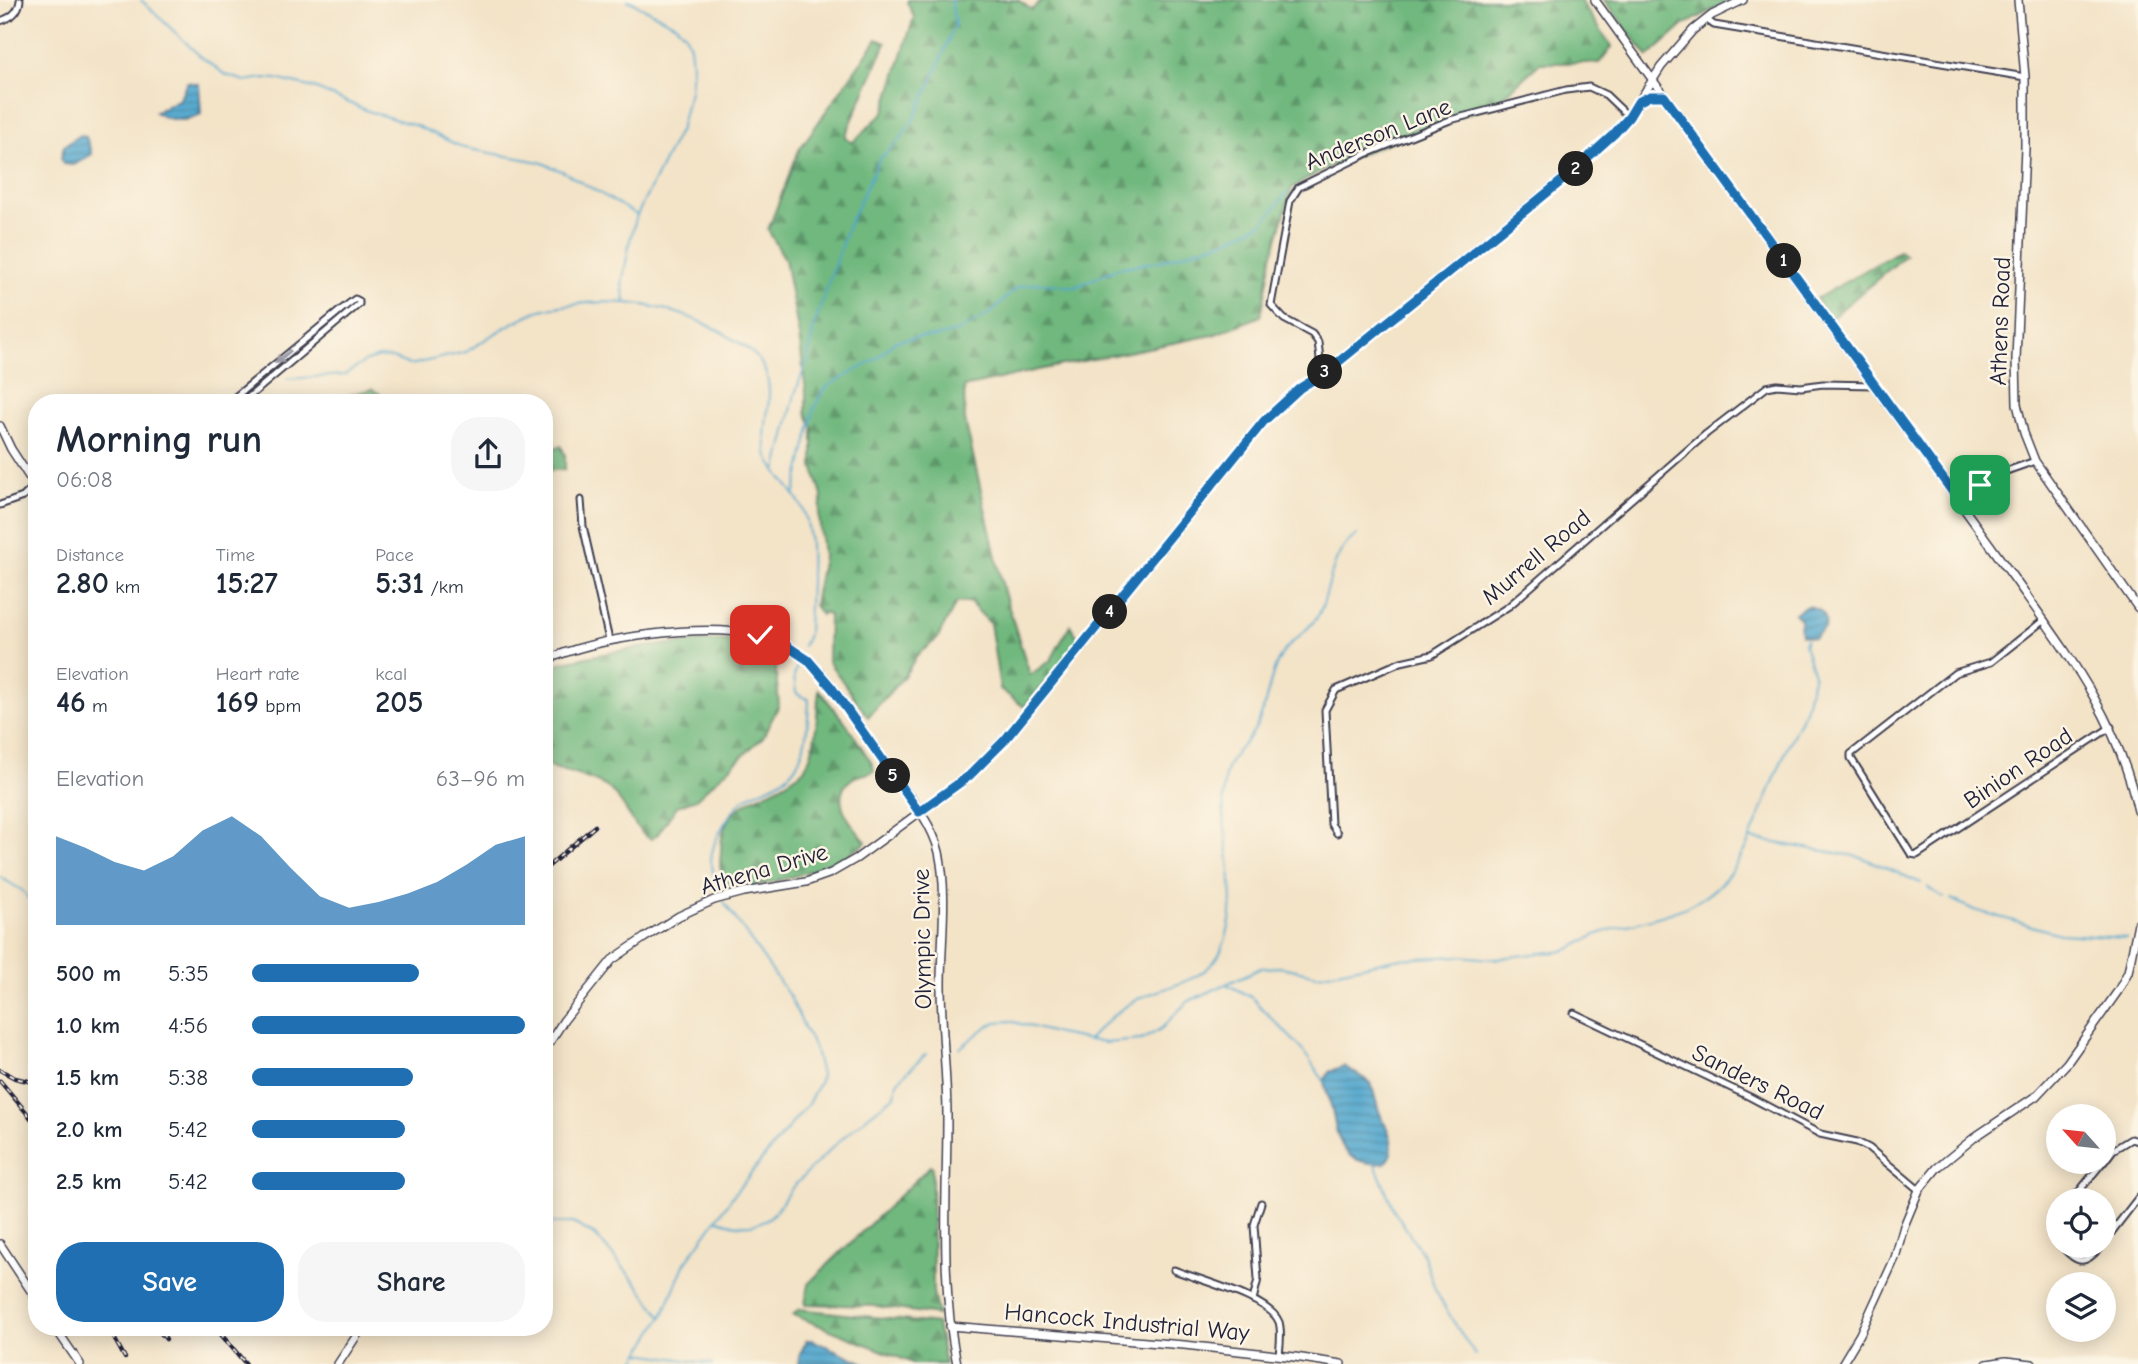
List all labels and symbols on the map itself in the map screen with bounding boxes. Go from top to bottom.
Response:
street label: Anderson Lane [1301,92,1455,176]
pin: 2 [1558,152,1594,186]
pin: 1 [1766,244,1802,278]
street label: Athens Road [1984,256,2016,386]
one-way arrow [274,349,292,365]
pin: 3 [1308,354,1342,390]
pin [1950,455,2010,515]
street label: Murrell Road [1476,503,1596,611]
pin: 4 [1092,594,1128,630]
pin [730,605,790,665]
street label: Binion Road [1958,721,2078,815]
pin: 5 [876,758,910,794]
street label: Athena Drive [697,837,831,901]
street label: Olympic Drive [907,868,937,1010]
street label: Sanders Road [1688,1038,1828,1126]
north arrow [2046,1104,2116,1174]
street label: Hancock Industrial Way [1003,1297,1251,1347]

